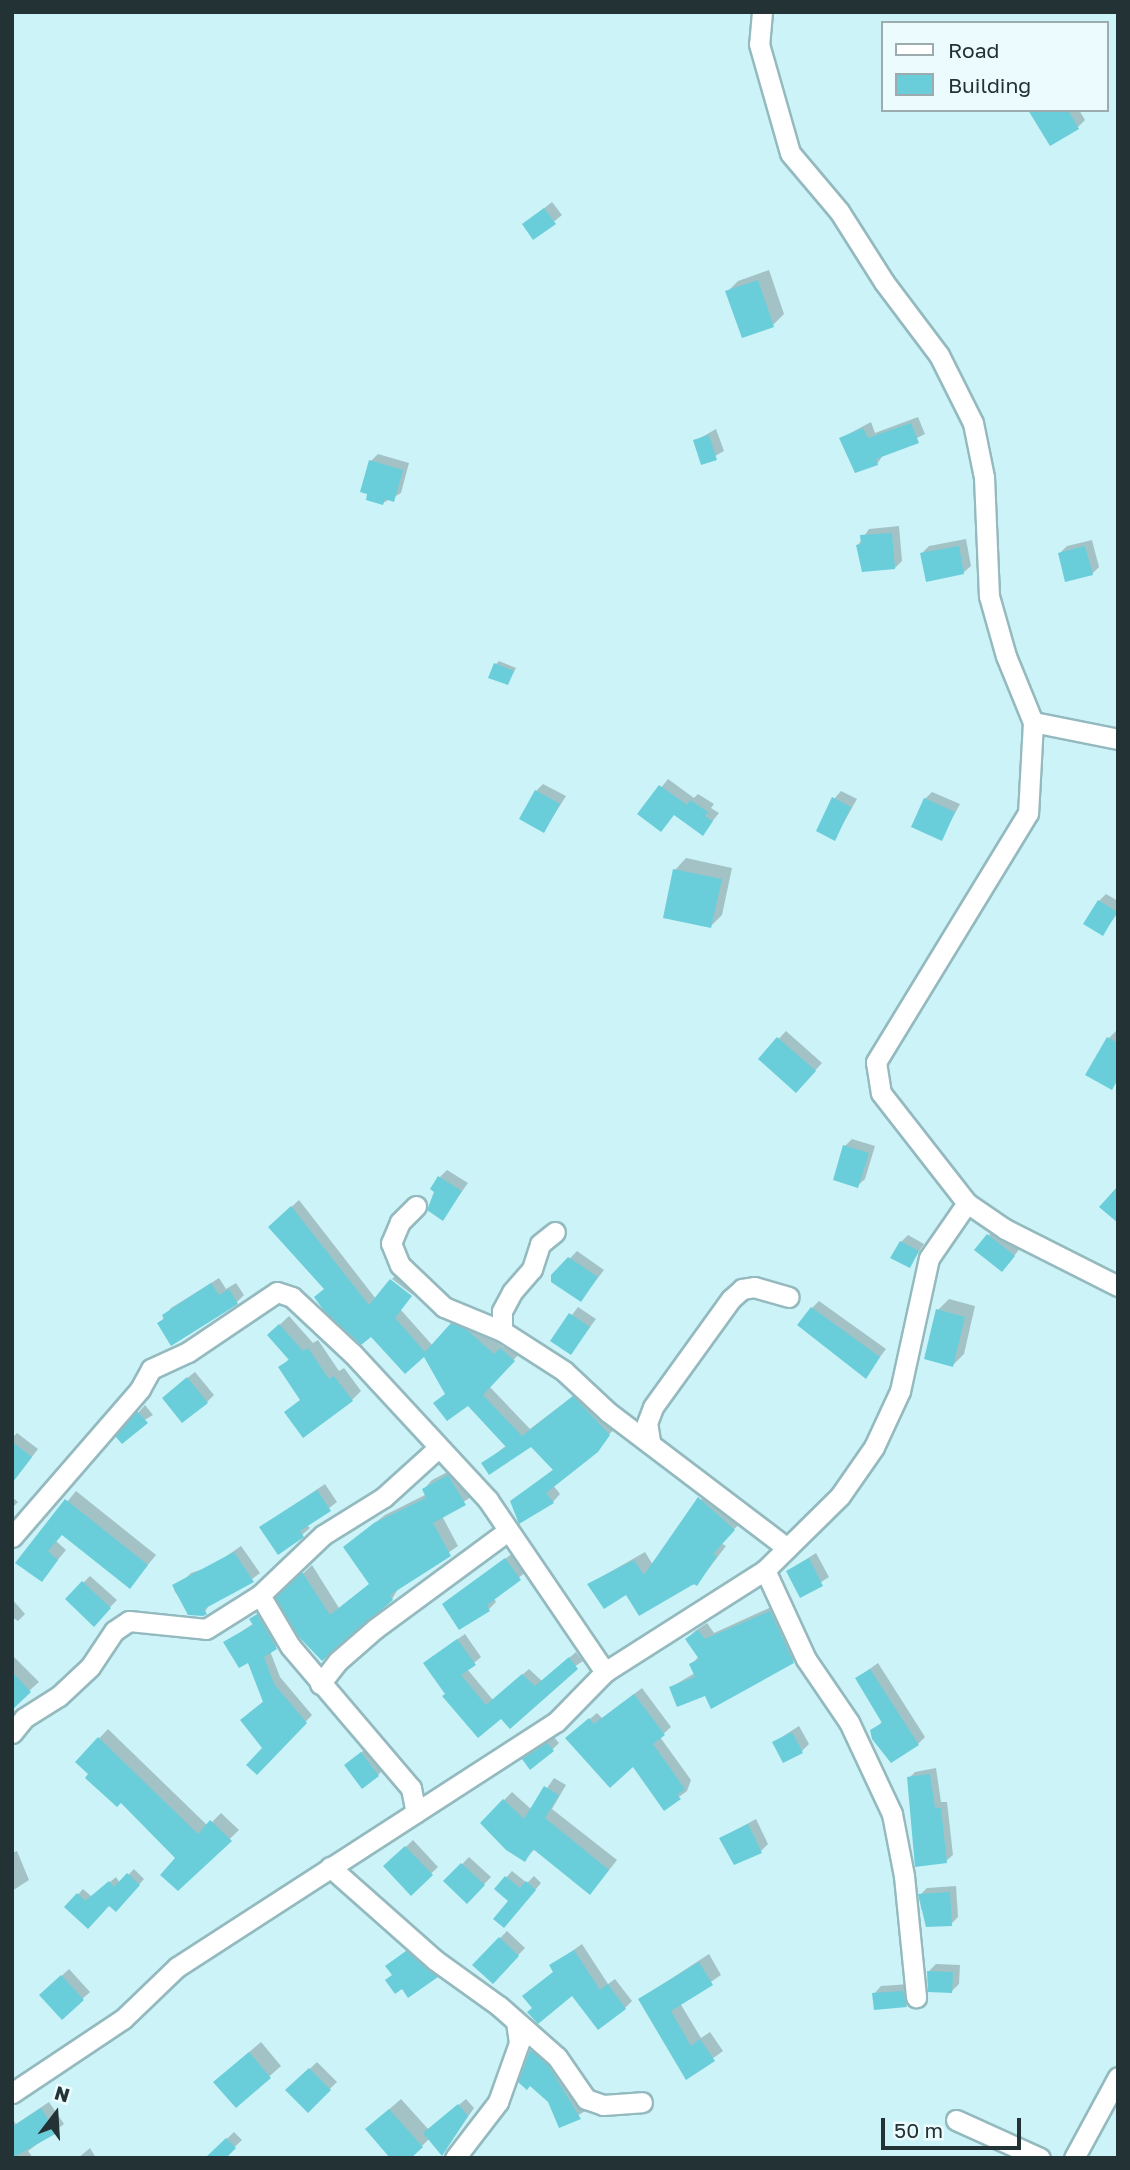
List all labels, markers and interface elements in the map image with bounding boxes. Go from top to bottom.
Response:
legend [881,21,1109,112]
text: Road [948,37,999,63]
text: Building [948,72,1031,98]
north arrow [21,2079,91,2149]
text: N [52,2080,73,2107]
scale bar [885,2104,1025,2148]
text: 50 m [894,2117,943,2143]

